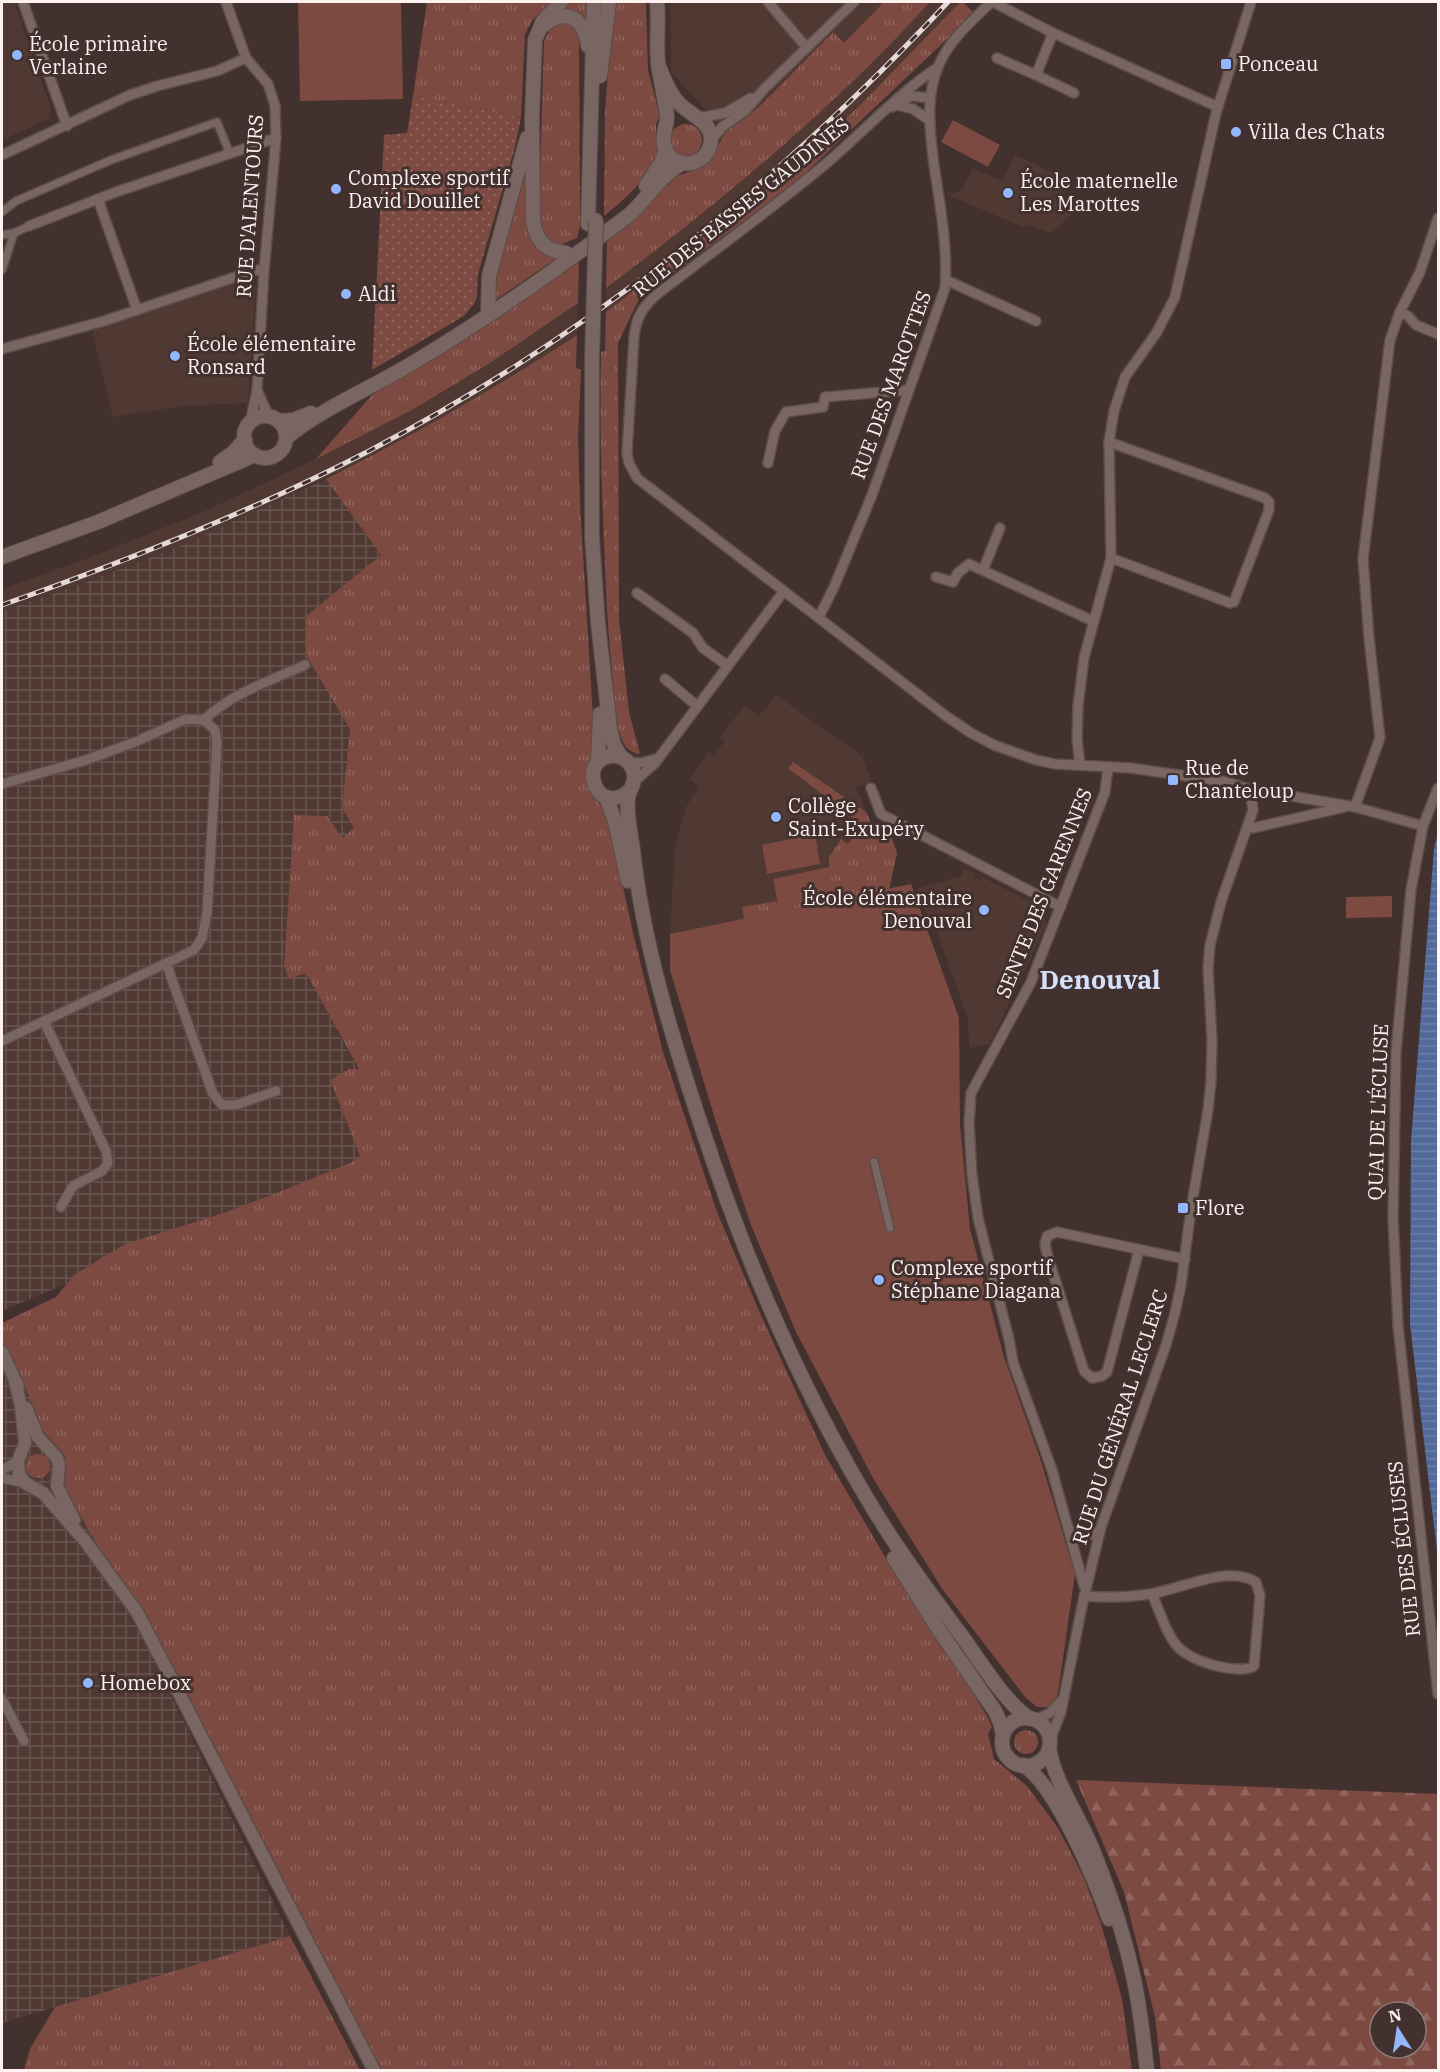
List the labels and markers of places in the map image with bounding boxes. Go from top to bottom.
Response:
place label: École primaire Verlaine [29,30,168,80]
marker: École primaire Verlaine [10,48,24,62]
place label: Ponceau [1238,50,1318,77]
marker: Ponceau [1219,57,1233,71]
place label: Villa des Chats [1248,118,1385,145]
marker: Villa des Chats [1229,125,1243,139]
place label: Complexe sportif David Douillet [348,164,510,214]
place label: École maternelle Les Marottes [1020,167,1178,217]
marker: Complexe sportif David Douillet [329,182,343,196]
marker: École maternelle Les Marottes [1001,186,1015,200]
place label: Aldi [358,280,396,307]
marker: Aldi [339,287,353,301]
place label: École élémentaire Ronsard [187,330,356,380]
marker: École élémentaire Ronsard [168,349,182,363]
place label: Rue de Chanteloup [1185,754,1294,804]
marker: Rue de Chanteloup [1166,773,1180,787]
place label: Collège Saint-Exupéry [788,792,924,842]
marker: Collège Saint-Exupéry [769,810,783,824]
place label: École élémentaire Denouval [803,884,972,934]
marker: École élémentaire Denouval [977,903,991,917]
place label: Flore [1195,1194,1244,1221]
marker: Flore [1176,1201,1190,1215]
place label: Complexe sportif Stéphane Diagana [891,1254,1061,1304]
marker: Complexe sportif Stéphane Diagana [872,1273,886,1287]
place label: Homebox [100,1669,191,1696]
marker: Homebox [81,1676,95,1690]

